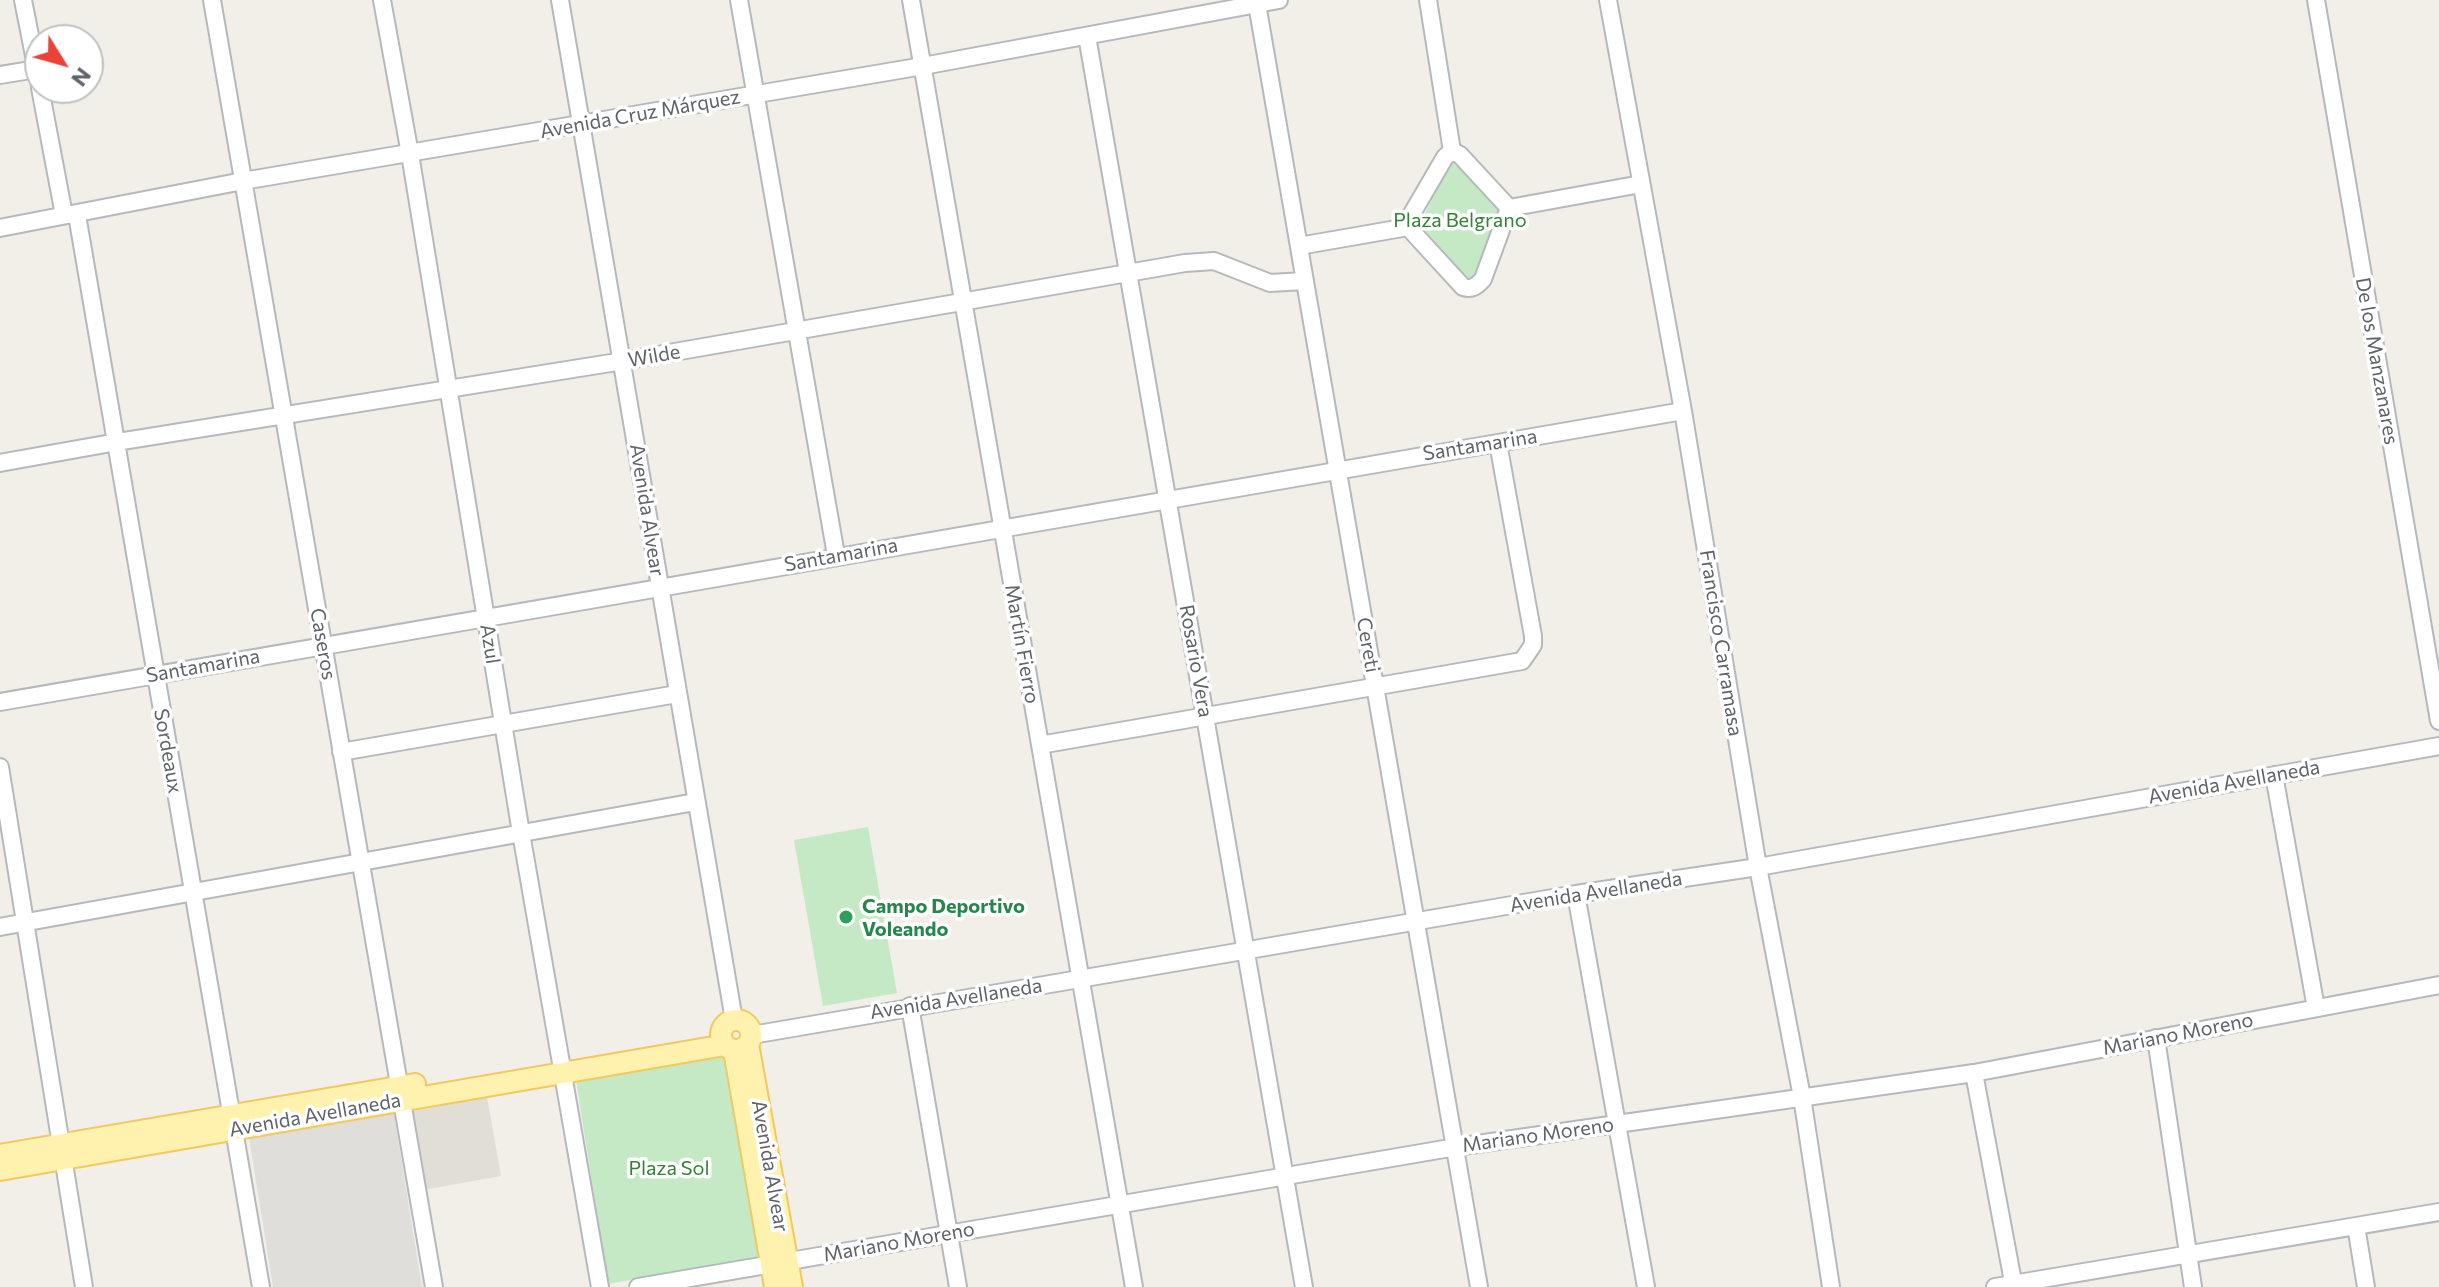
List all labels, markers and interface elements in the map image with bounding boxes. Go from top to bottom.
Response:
north arrow [24,24,104,104]
text: N [66,63,98,92]
street label: Avenida Cruz Márquez [538,85,742,143]
park label: Plaza Belgrano [1393,208,1527,232]
street label: De los Manzanares [2350,276,2404,446]
street label: Wilde [626,340,682,372]
street label: Santamarina [1421,424,1539,466]
street label: Avenida Alvear [625,442,669,578]
street label: Santamarina [782,533,900,577]
street label: Francisco Carramasa [1694,548,1748,738]
street label: Martín Fierro [1000,582,1044,706]
street label: Rosario Vera [1174,603,1218,719]
street label: Caseros [305,606,341,682]
street label: Cereti [1351,616,1385,674]
street label: Azul [475,622,505,666]
street label: Santamarina [144,644,262,688]
street label: Sordeaux [149,707,187,795]
street label: Avenida Avellaneda [2146,755,2322,809]
street label: Avenida Avellaneda [1508,867,1684,917]
place label: Campo Deportivo Voleando [862,894,1025,941]
marker: Campo Deportivo Voleando [837,908,855,926]
street label: Avenida Avellaneda [868,974,1044,1024]
street label: Mariano Moreno [2101,1008,2255,1060]
street label: Avenida Avellaneda [227,1088,403,1142]
street label: Avenida Alvear [747,1098,793,1234]
street label: Mariano Moreno [1461,1112,1615,1158]
park label: Plaza Sol [628,1156,710,1180]
street label: Mariano Moreno [822,1217,976,1267]

